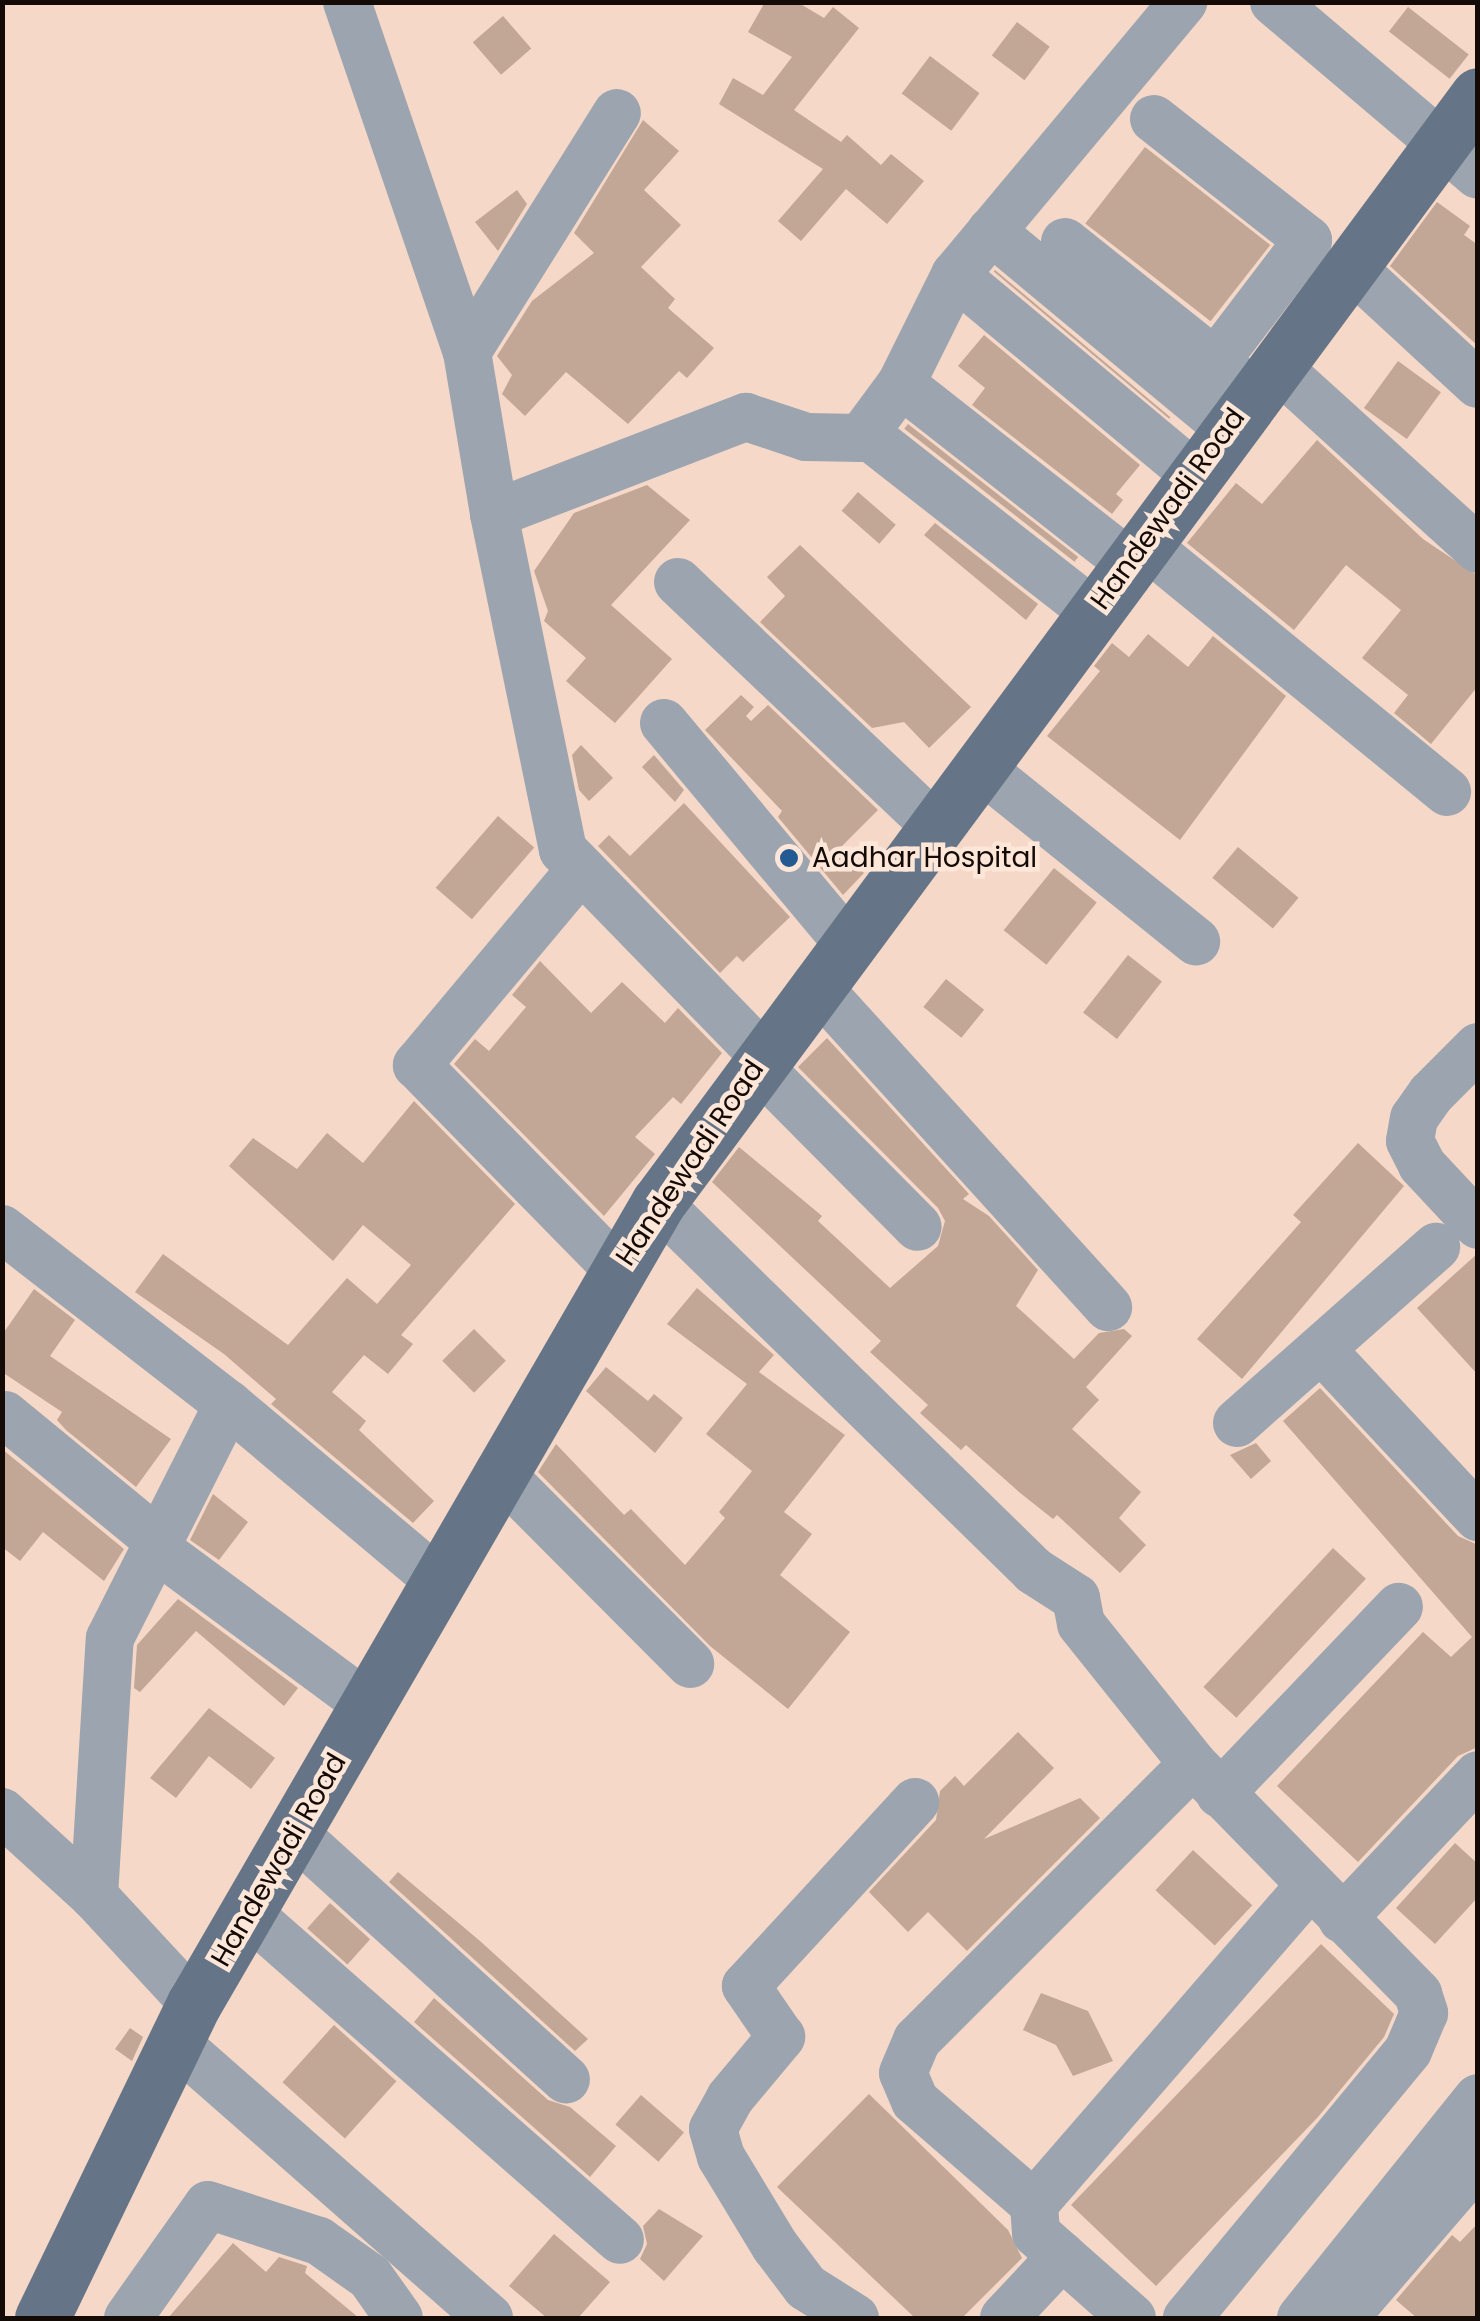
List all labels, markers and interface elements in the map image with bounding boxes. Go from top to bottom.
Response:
street label: Handewadi Road [1084,402,1252,616]
place label: Aadhar Hospital [812,841,1037,875]
marker: Aadhar Hospital [776,845,802,871]
street label: Handewadi Road [609,1054,771,1272]
street label: Handewadi Road [204,1747,354,1973]

